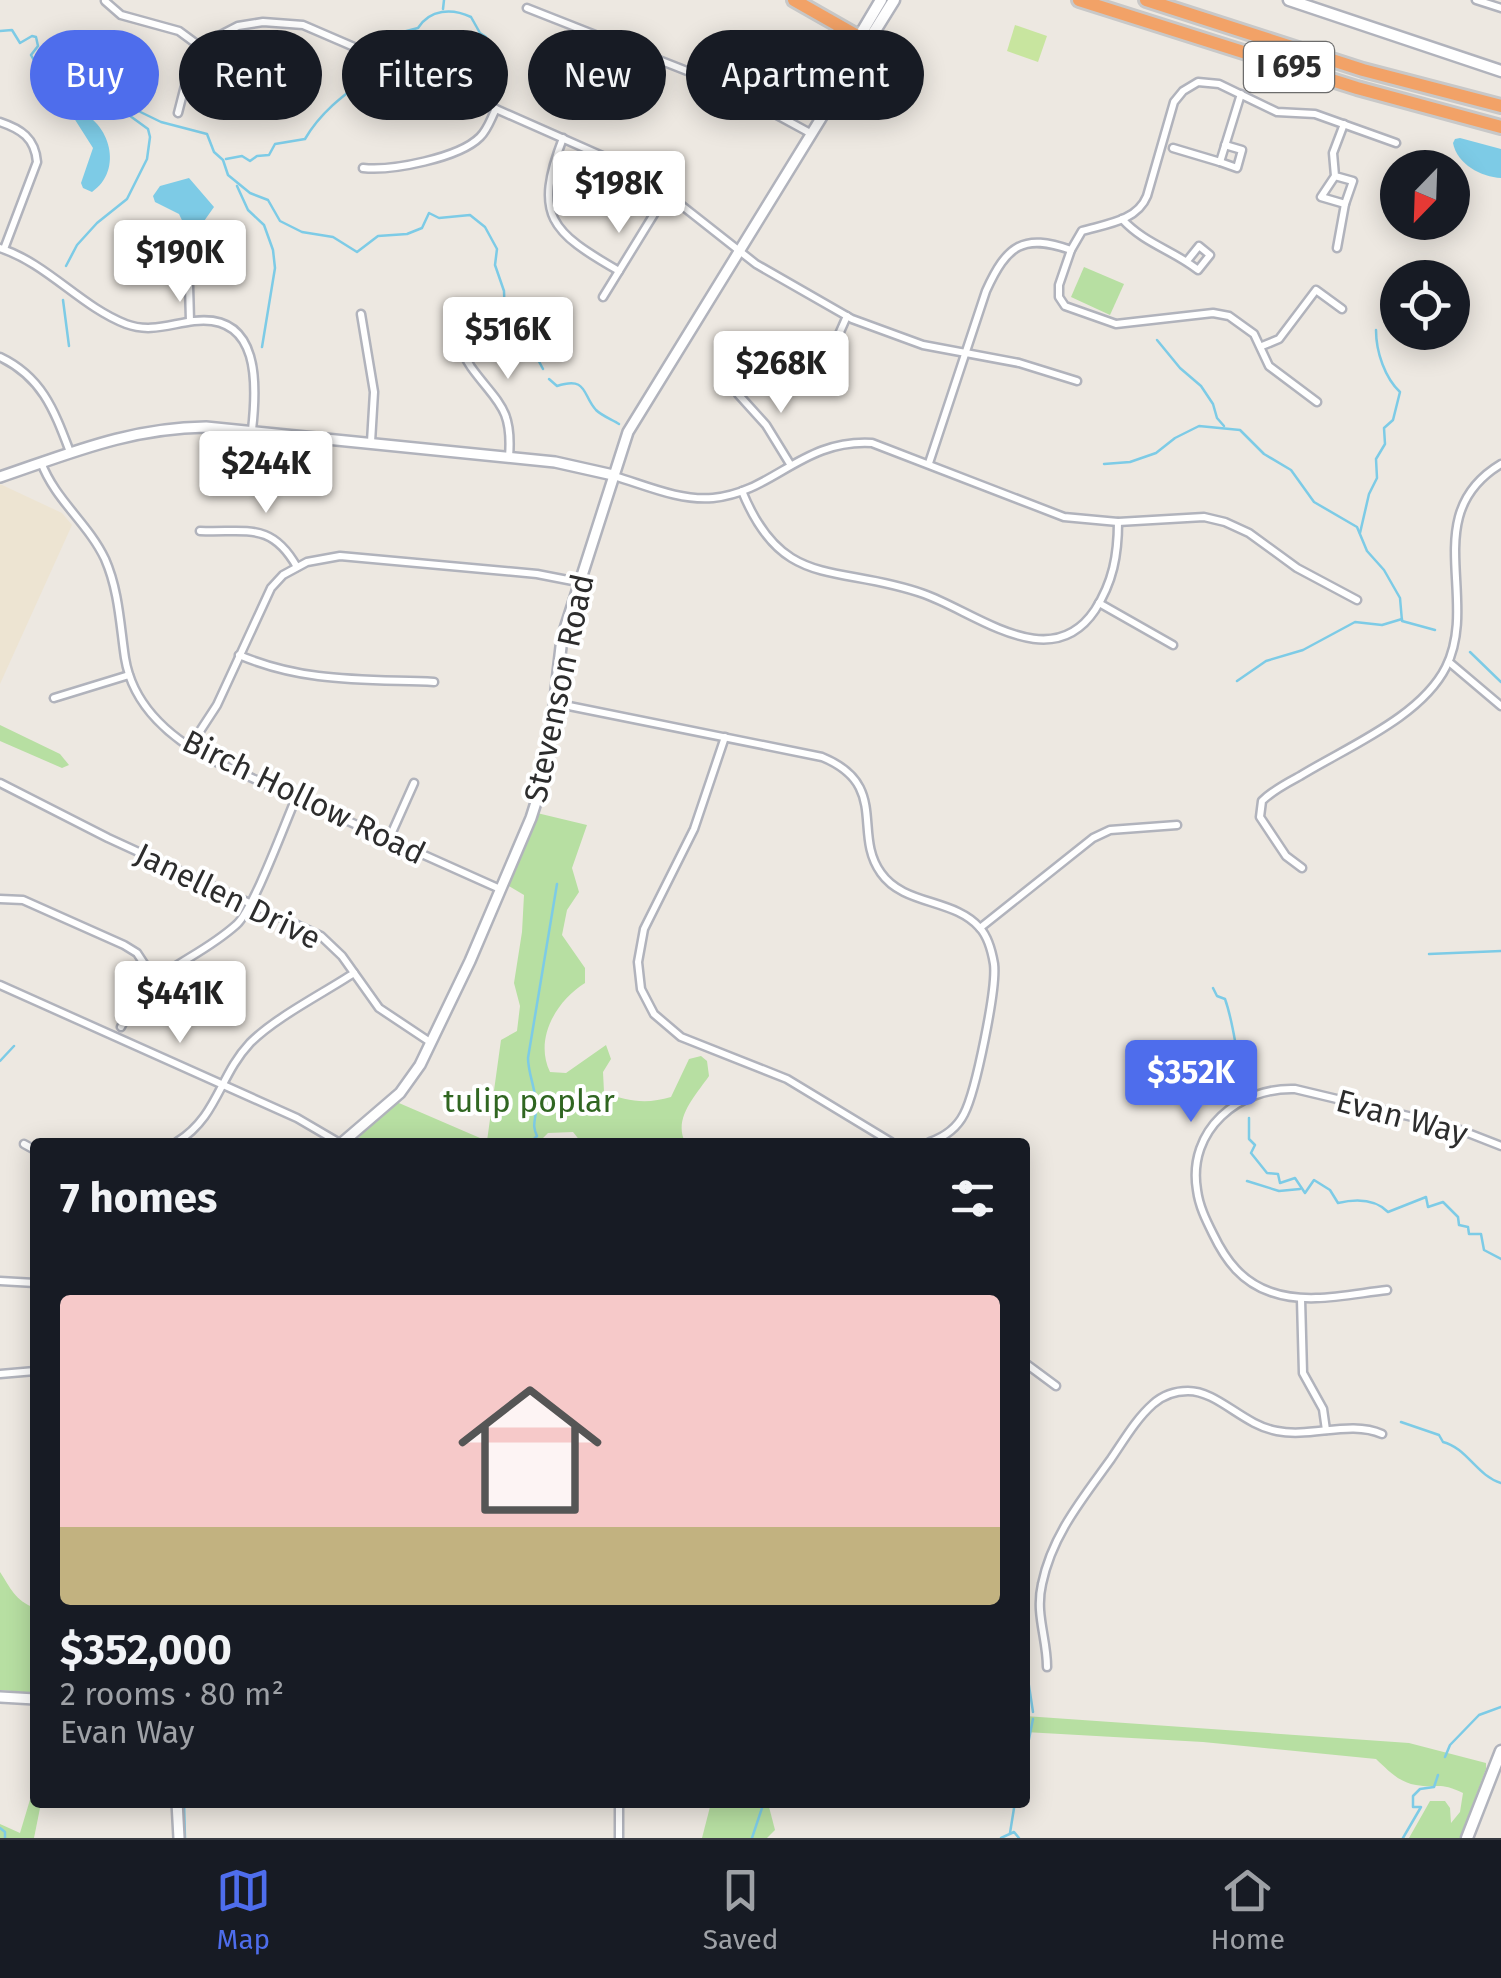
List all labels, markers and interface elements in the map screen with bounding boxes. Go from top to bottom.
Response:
chip: Buy [30,30,159,120]
chip: Rent [179,30,322,120]
chip: Filters [342,30,508,120]
chip: New [528,30,666,120]
chip: Apartment [686,30,924,120]
road number: I 695 [1244,42,1334,92]
north arrow [1380,150,1470,240]
map controls [1380,150,1470,350]
pin: $198K [549,151,689,236]
text: $198K [575,164,663,202]
pin: $190K [110,220,250,305]
text: $190K [136,233,224,271]
button: locate [1380,260,1470,350]
pin: $516K [438,297,578,382]
text: $516K [465,310,551,348]
pin: $268K [711,331,851,416]
text: $268K [736,344,826,382]
pin: $244K [196,431,336,516]
text: $244K [221,444,311,482]
street label: Stevenson Road [516,570,602,806]
street label: Birch Hollow Road [176,722,432,872]
street label: Janellen Drive [129,835,327,957]
pin: $441K [110,961,250,1046]
text: $441K [137,974,223,1012]
pin: $352K [1121,1040,1261,1125]
text: $352K [1147,1053,1235,1091]
street label: Evan Way [1332,1081,1472,1153]
park label: tulip poplar [443,1082,616,1120]
icon: filters [945,1171,1000,1226]
text: 7 homes [60,1173,217,1223]
icon: home [440,1360,620,1540]
text: $352,000 [60,1625,232,1675]
text: 2 rooms · 80 m² [60,1675,284,1713]
text: Evan Way [60,1713,195,1751]
tab: Map [216,1863,271,1956]
tab: Saved [703,1863,779,1956]
tab: Home [1210,1863,1285,1956]

